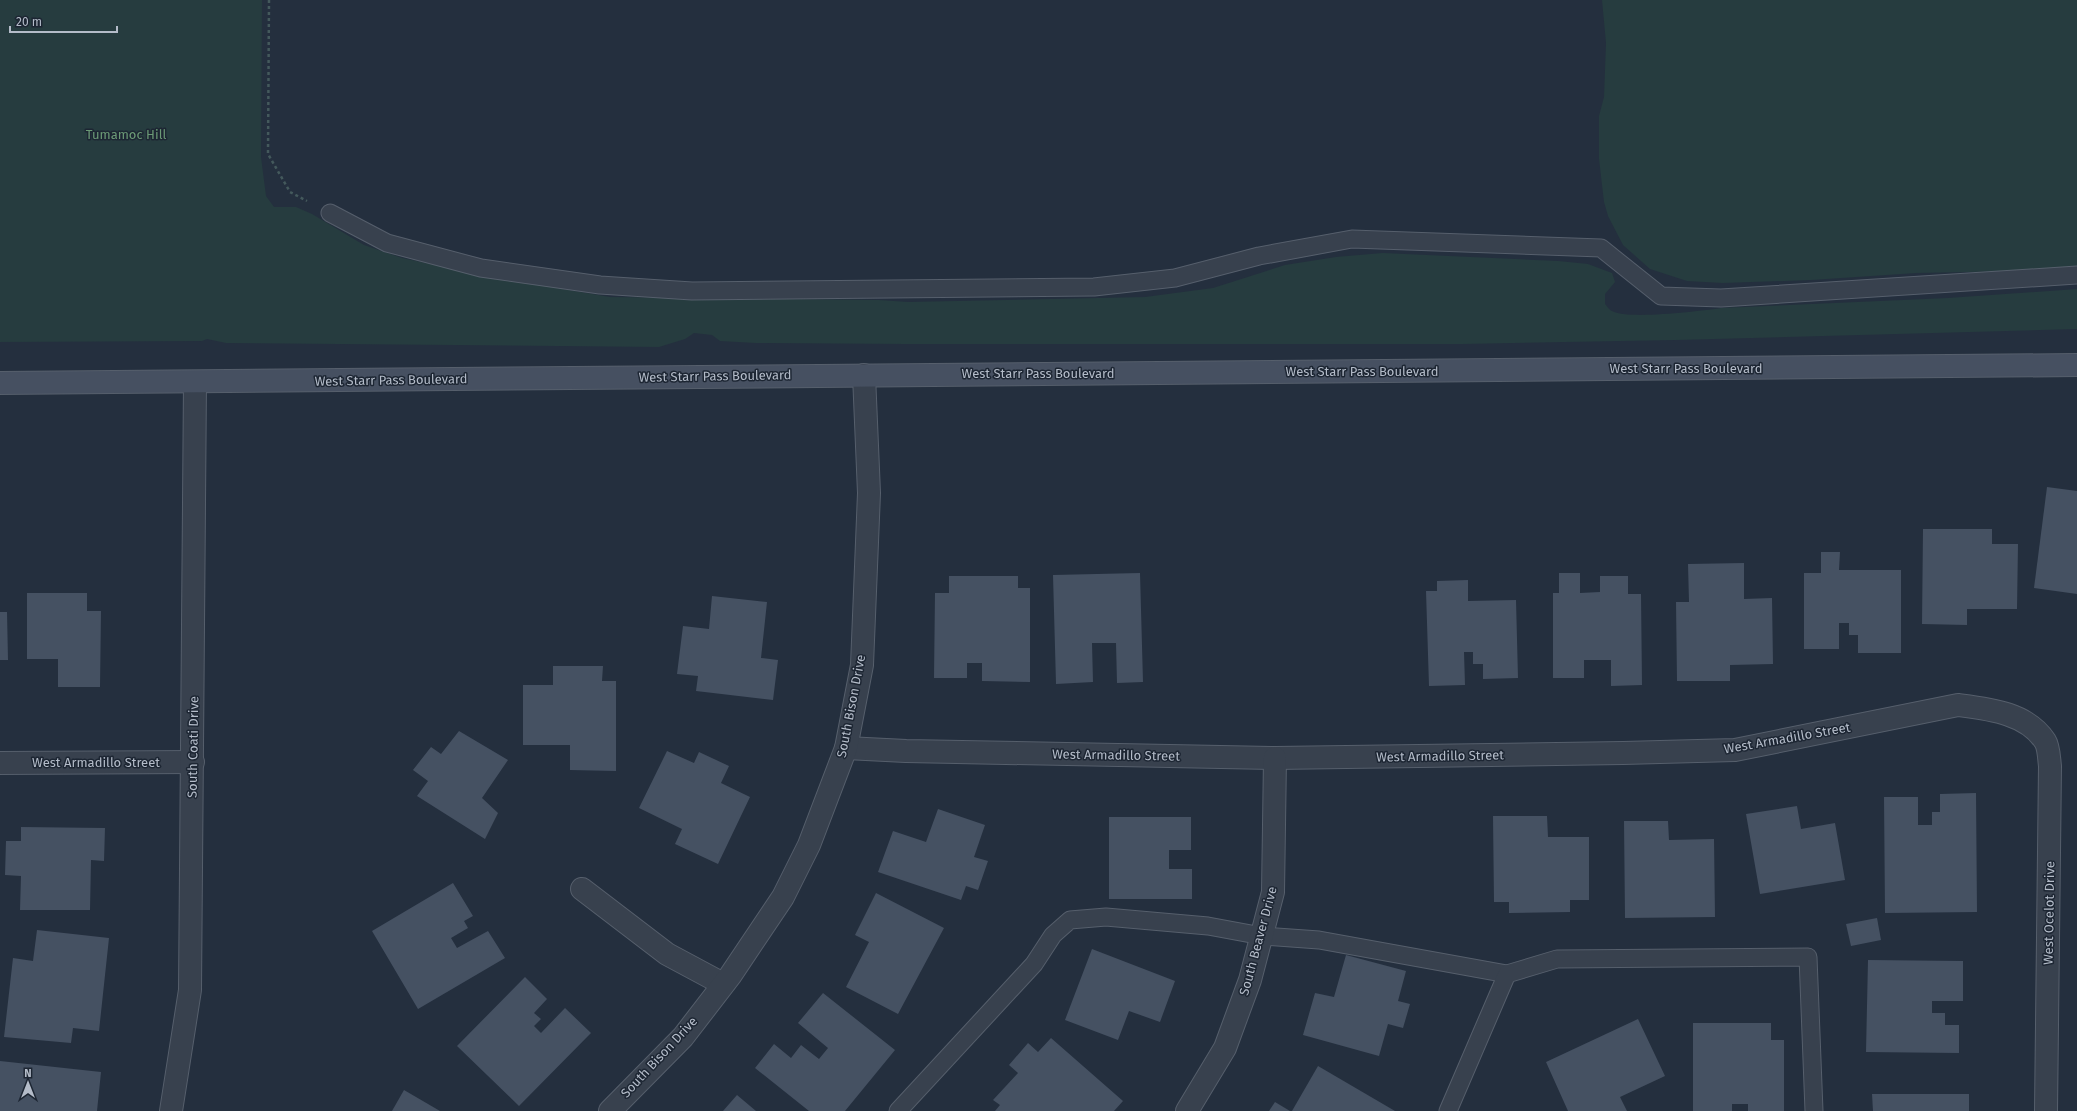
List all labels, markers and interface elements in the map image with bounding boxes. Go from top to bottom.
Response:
scale bar [10,8,117,34]
text: 20 m [16,15,42,29]
park label: Tumamoc Hill [86,127,166,142]
street label: West Starr Pass Boulevard [1610,361,1762,376]
street label: West Starr Pass Boulevard [1286,364,1438,379]
street label: West Starr Pass Boulevard [962,366,1114,381]
street label: West Starr Pass Boulevard [638,367,792,385]
street label: West Starr Pass Boulevard [314,371,468,389]
street label: South Bison Drive [834,653,868,759]
street label: South Coati Drive [185,696,201,798]
street label: West Armadillo Street [1723,719,1852,756]
street label: West Armadillo Street [1052,746,1180,764]
street label: West Armadillo Street [1376,747,1504,765]
street label: West Armadillo Street [32,755,160,770]
street label: West Ocelot Drive [2041,861,2057,965]
street label: South Beaver Drive [1236,885,1280,997]
street label: South Bison Drive [618,1014,700,1100]
north arrow [8,1063,48,1103]
text: N [24,1067,32,1080]

